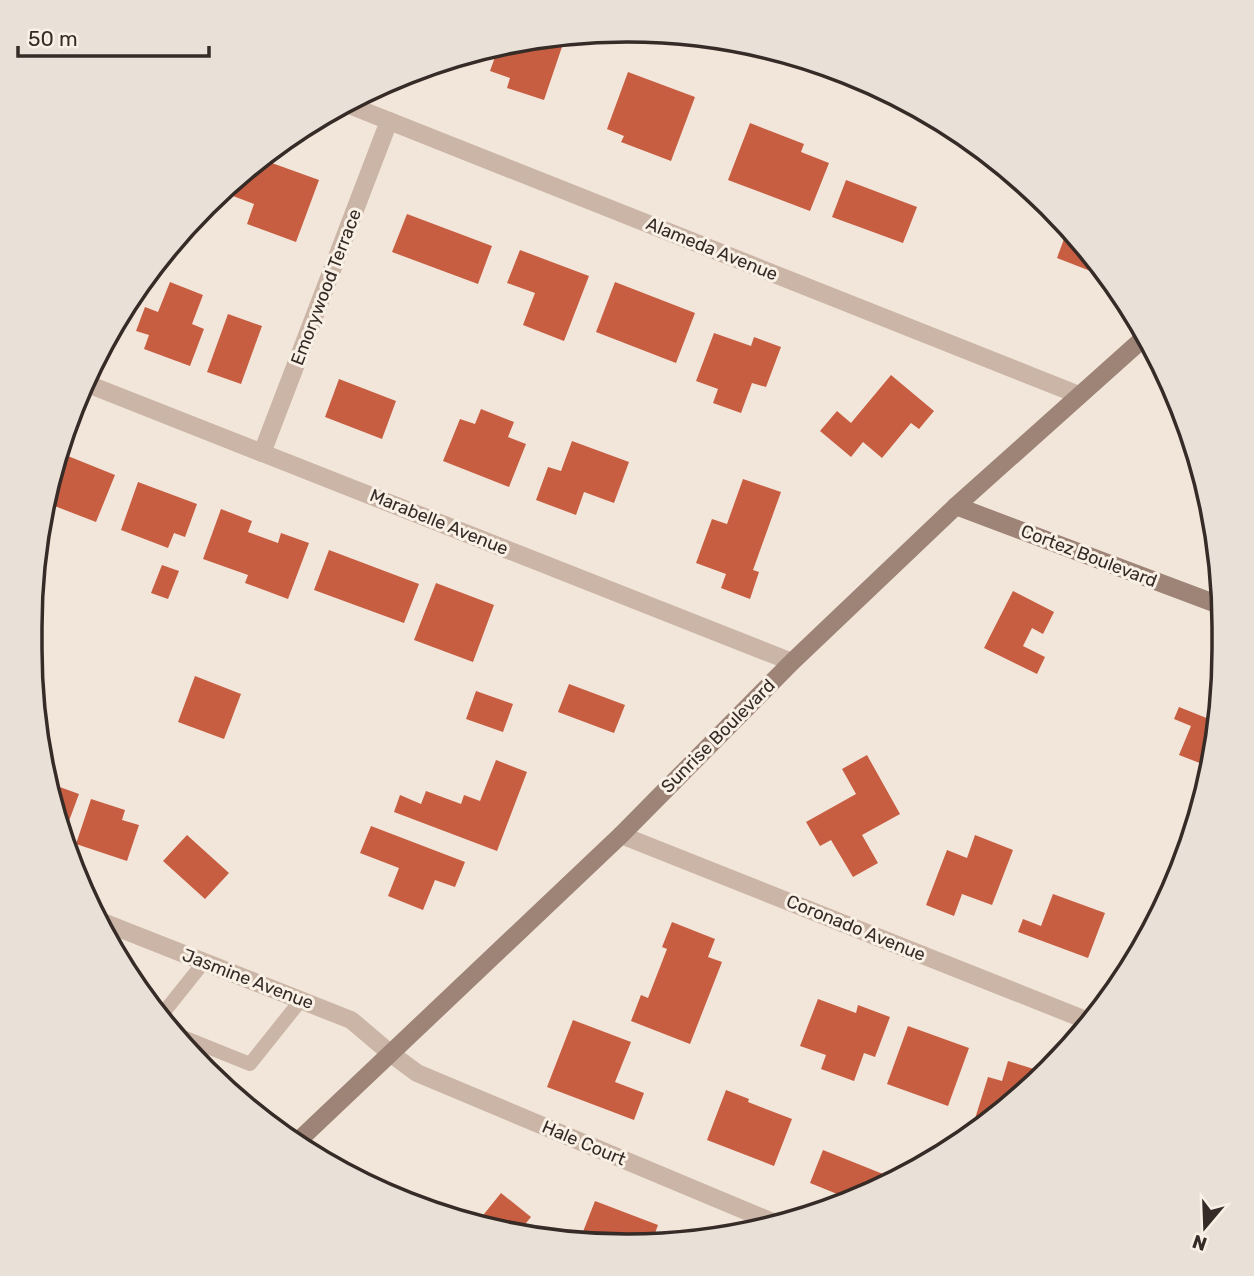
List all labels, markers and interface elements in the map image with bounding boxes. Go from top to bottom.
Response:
scale bar [18,14,208,58]
text: 50 m [28,26,78,51]
street label: Emorywood Terrace [286,206,366,368]
street label: Alameda Avenue [643,213,781,285]
street label: Marabelle Avenue [367,484,511,560]
street label: Cortez Boulevard [1018,520,1160,592]
street label: Sunrise Boulevard [656,674,780,798]
street label: Coronado Avenue [783,890,929,966]
street label: Jasmine Avenue [179,944,317,1014]
street label: Hale Court [539,1116,629,1170]
north arrow [1170,1192,1240,1262]
text: N [1189,1230,1210,1256]

